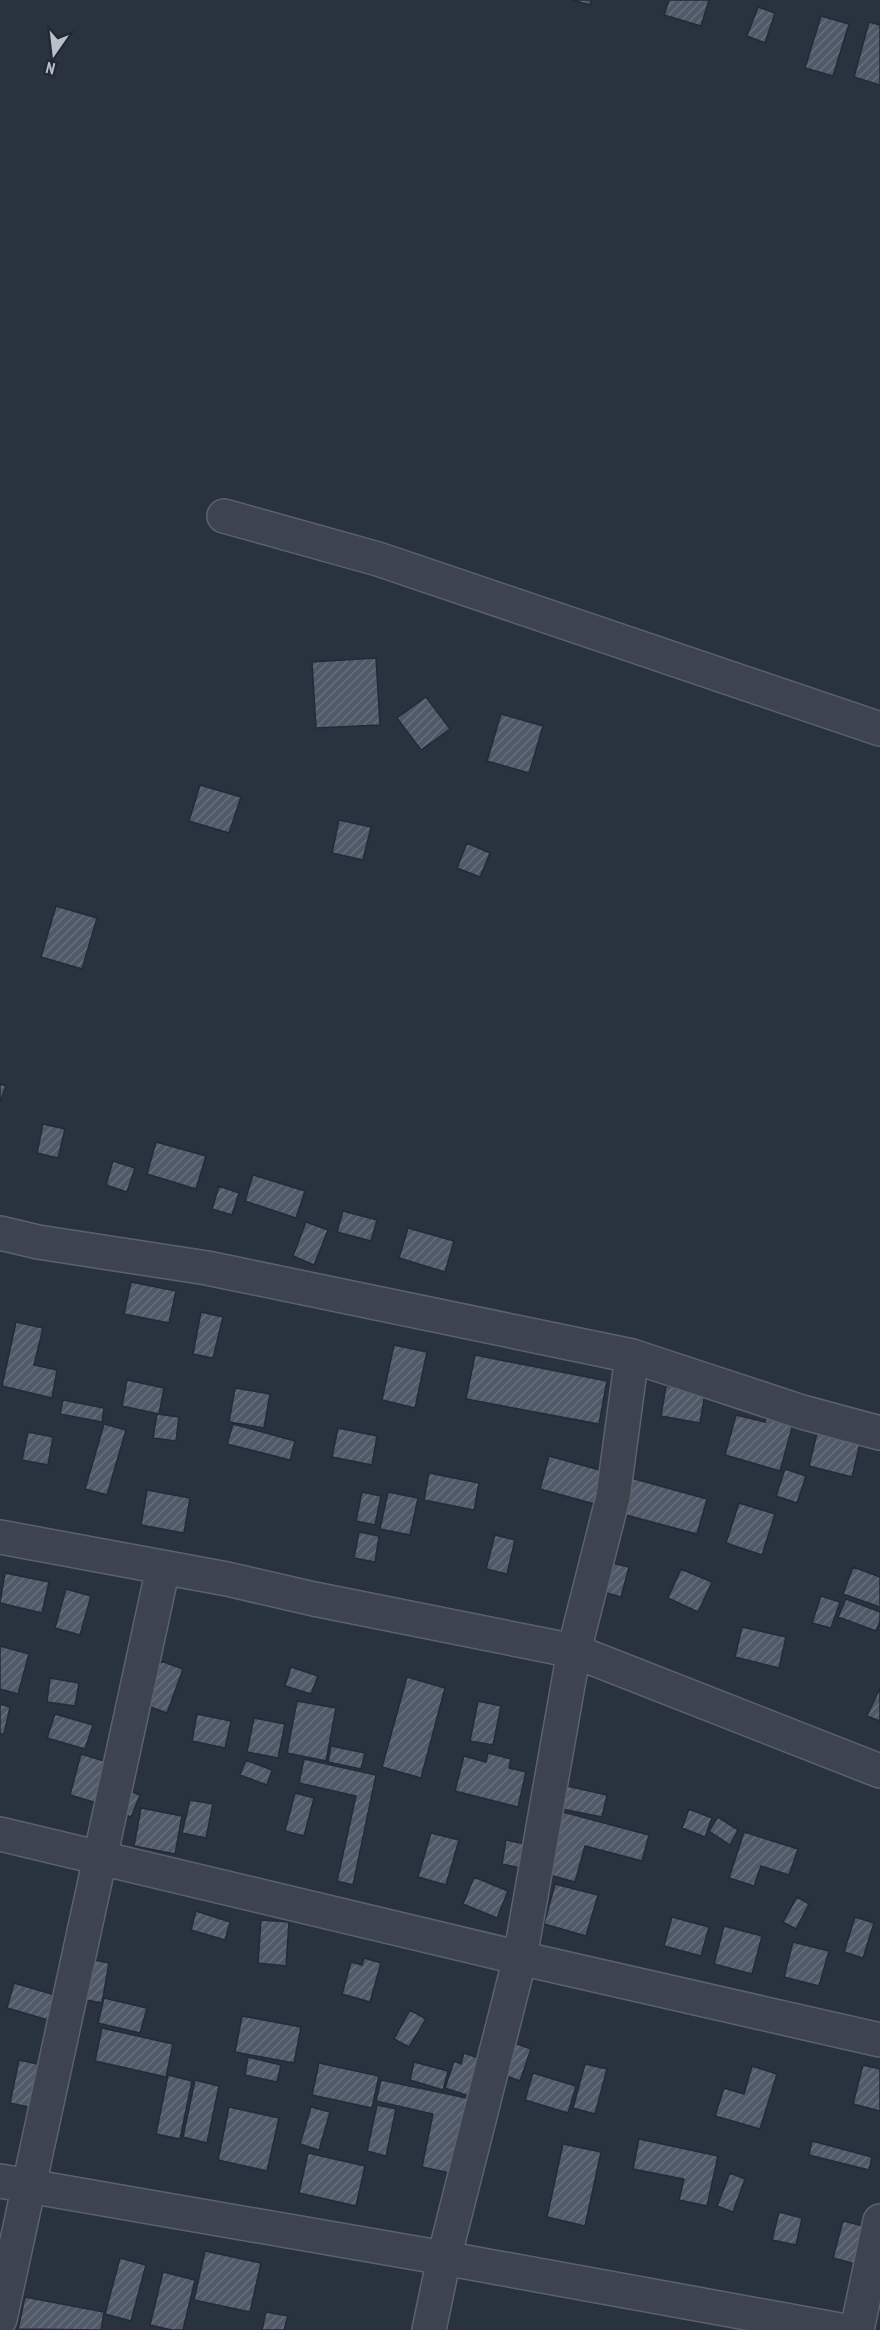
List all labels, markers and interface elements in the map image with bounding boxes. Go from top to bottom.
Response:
north arrow [24,24,84,84]
text: N [44,58,57,79]

